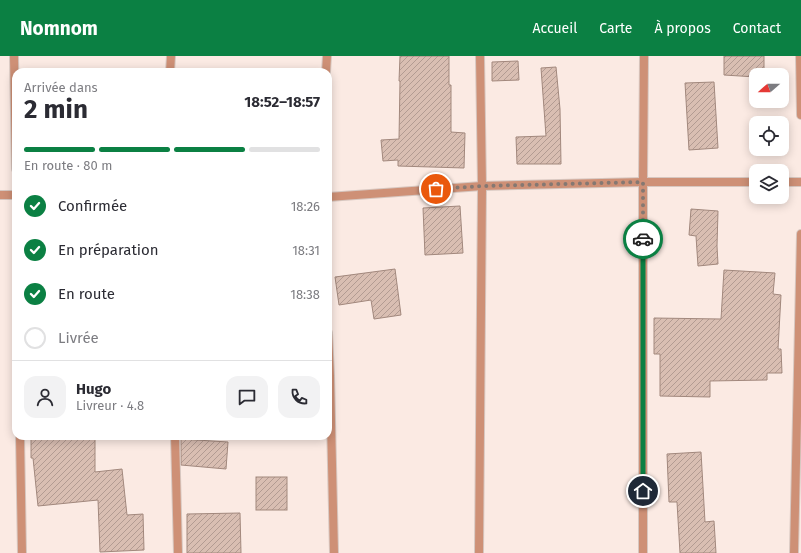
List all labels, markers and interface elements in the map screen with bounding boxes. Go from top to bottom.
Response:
text: Nomnom [20,17,98,40]
text: Accueil [532,20,577,37]
text: Carte [599,20,632,37]
text: À propos [654,20,711,37]
text: Contact [733,20,781,37]
north arrow [749,68,789,108]
map controls [749,68,789,204]
text: Arrivée dans [24,80,98,95]
text: 18:52–18:57 [244,93,320,111]
text: 2 min [24,94,88,125]
button: locate [749,116,789,156]
text: En route · 80 m [24,158,112,173]
button: layers [749,164,789,204]
pin [419,172,453,206]
icon: bag [425,178,447,200]
icon: check [24,195,46,217]
text: Confirmée [58,197,127,215]
text: 18:26 [291,199,320,214]
courier [623,219,663,259]
icon: car [632,228,654,250]
icon: check [24,239,46,261]
text: En préparation [58,241,159,259]
text: 18:31 [292,243,320,258]
icon: check [24,283,46,305]
text: En route [58,285,115,303]
text: 18:38 [290,287,320,302]
text: Livrée [58,329,99,347]
button: person [24,376,66,418]
button: chat [226,376,268,418]
button: phone [278,376,320,418]
text: Hugo [76,380,111,398]
text: Livreur · 4.8 [76,398,144,413]
pin [626,474,660,508]
icon: home [632,480,654,502]

